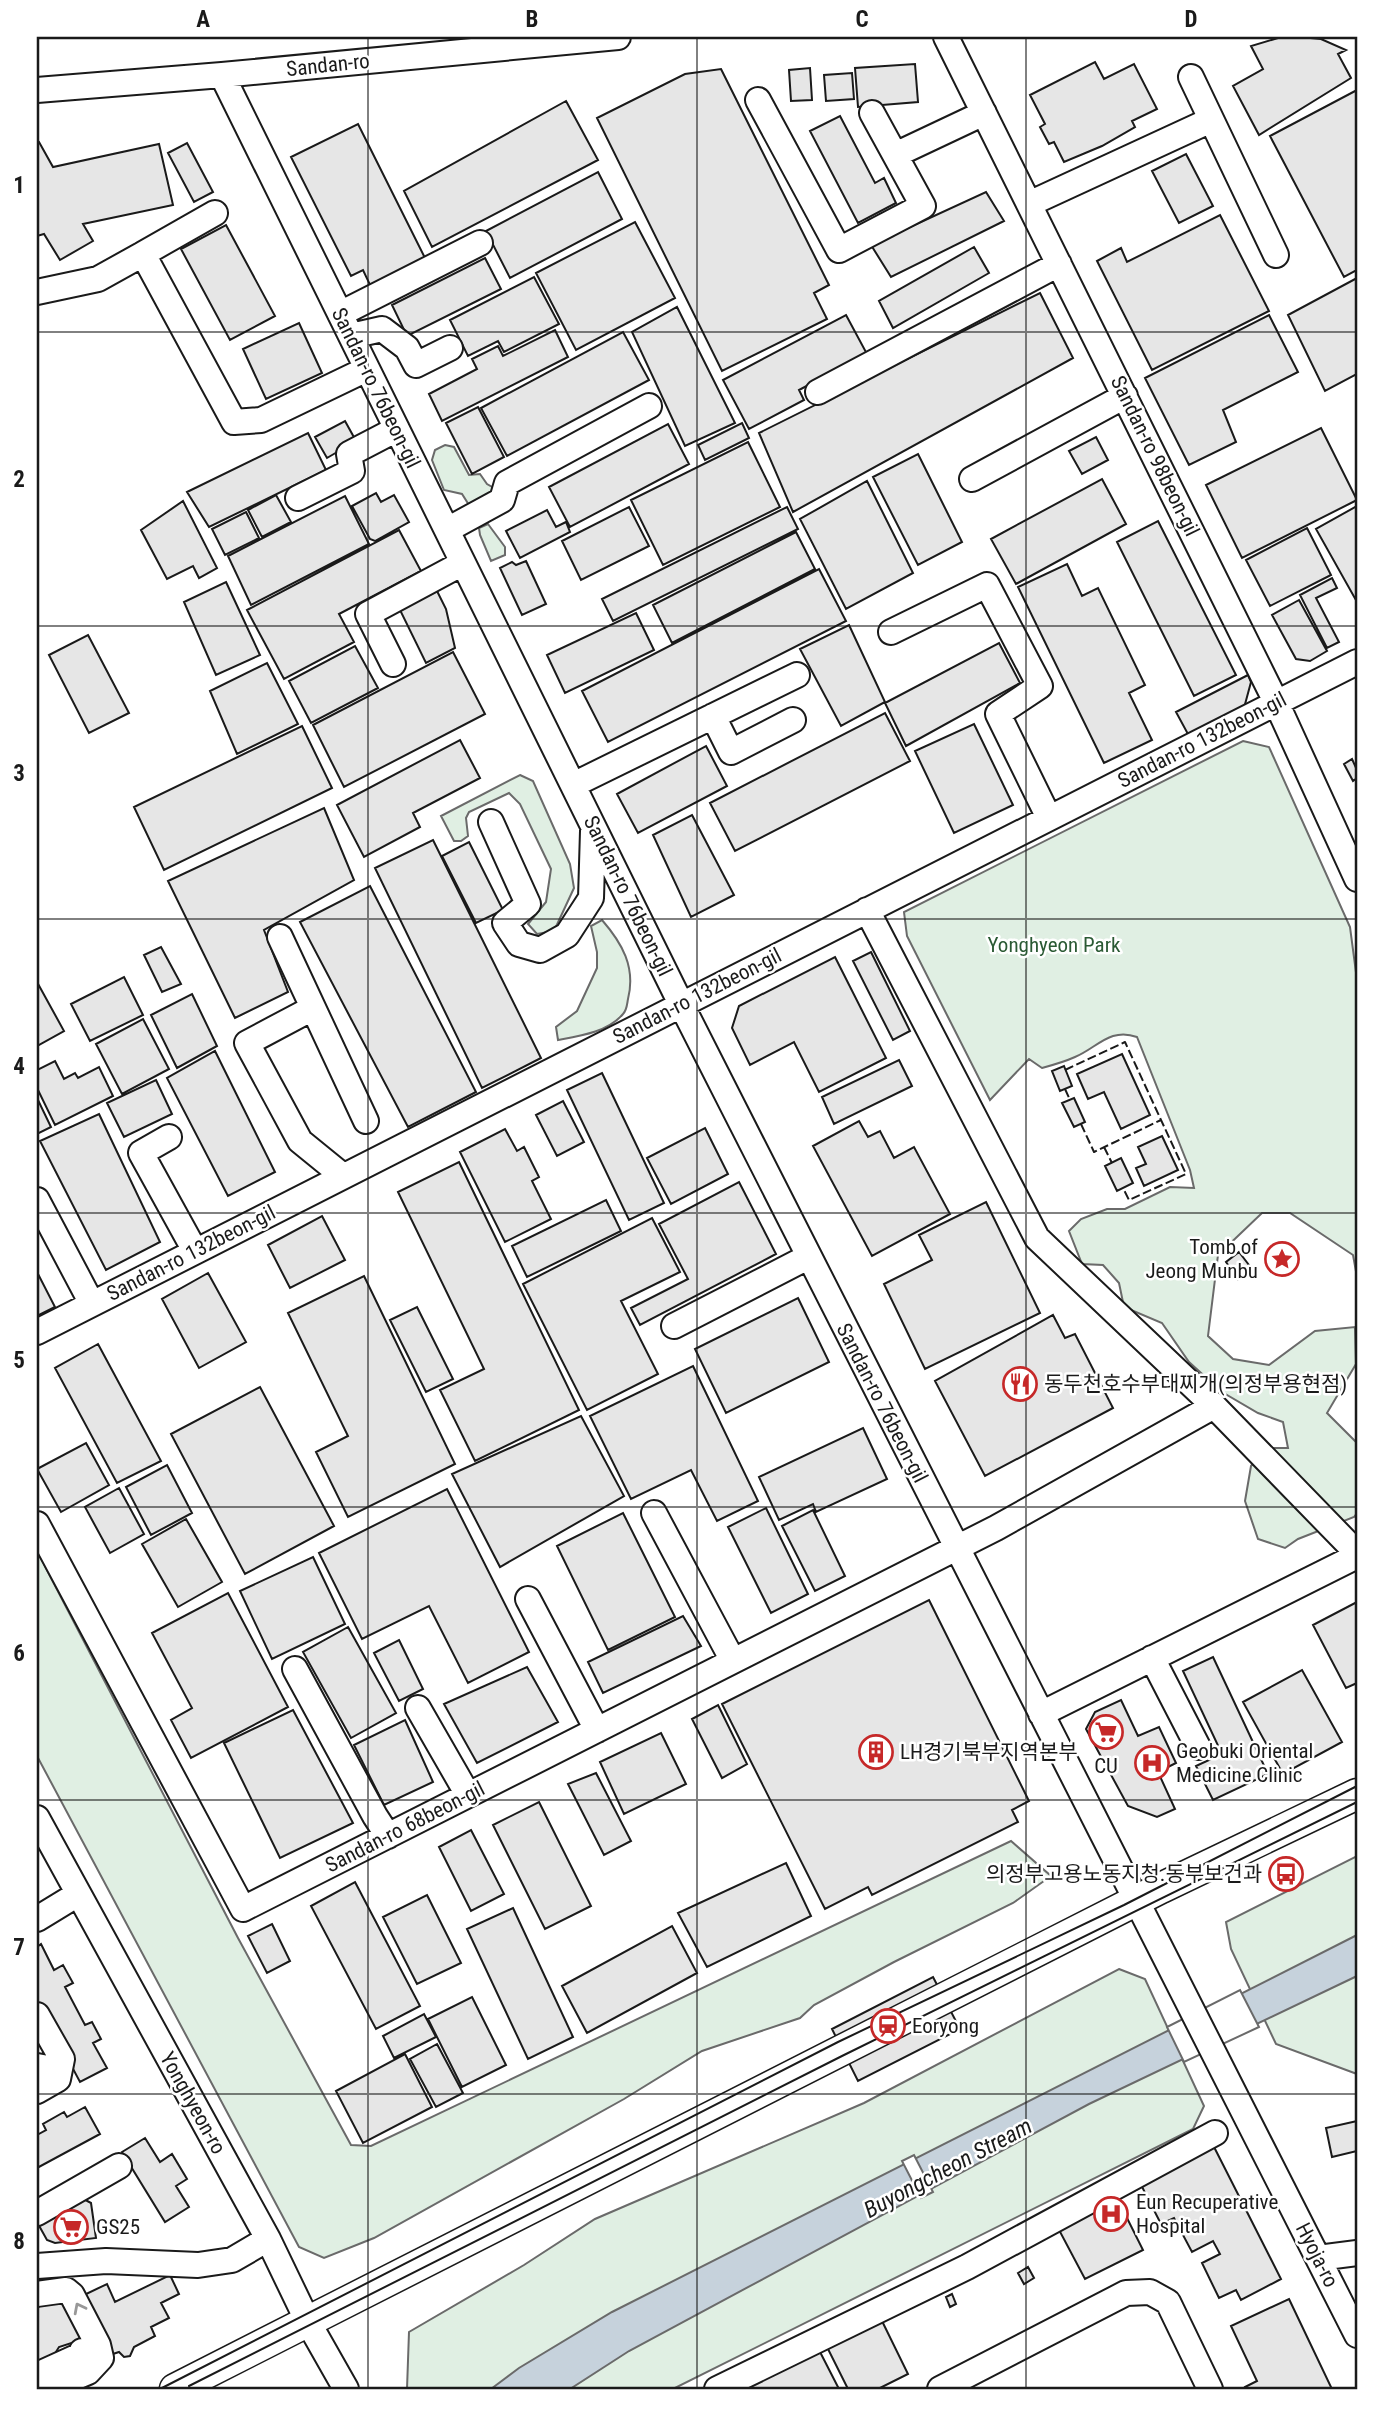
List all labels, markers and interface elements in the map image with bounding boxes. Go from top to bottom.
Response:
text: A [196,6,210,33]
text: B [526,6,538,33]
text: C [855,6,869,33]
text: D [1185,6,1198,33]
street label: Sandan-ro [285,49,371,81]
text: 1 [13,172,25,199]
street label: Sandan-ro 76beon-gil [327,304,425,472]
street label: Sandan-ro 98beon-gil [1106,372,1204,540]
text: 2 [13,466,25,493]
street label: Sandan-ro 132beon-gil [1114,687,1290,793]
text: 3 [13,760,25,787]
street label: Sandan-ro 76beon-gil [579,812,677,980]
park label: Yonghyeon Park [987,933,1121,957]
street label: Sandan-ro 132beon-gil [609,943,785,1049]
text: 4 [13,1053,25,1080]
street label: Sandan-ro 132beon-gil [103,1200,279,1306]
place label: Tomb of Jeong Munbu [1145,1235,1258,1283]
place icon: Tomb of Jeong Munbu [1263,1240,1301,1278]
street label: Sandan-ro 76beon-gil [831,1319,933,1487]
text: 5 [13,1347,25,1374]
restaurant icon: 동두천호수부대찌개(의정부용현점) [1001,1365,1039,1403]
place label: 동두천호수부대찌개(의정부용현점) [1044,1372,1347,1396]
text: 6 [13,1640,25,1667]
supermarket icon: CU [1087,1713,1125,1751]
building icon: LH경기북부지역본부 [857,1733,895,1771]
place label: Geobuki Oriental Medicine Clinic [1176,1739,1313,1787]
place label: LH경기북부지역본부 [900,1740,1078,1764]
hospital icon: Geobuki Oriental Medicine Clinic [1133,1744,1171,1782]
place label: CU [1094,1754,1118,1778]
street label: Sandan-ro 68beon-gil [321,1776,489,1878]
bus stop icon: 의정부고용노동지청.동부보건과 [1267,1855,1305,1893]
place label: 의정부고용노동지청.동부보건과 [986,1862,1262,1886]
text: 7 [13,1934,25,1961]
station icon: Eoryong [869,2007,907,2045]
place label: Eoryong [912,2014,979,2038]
street label: Yonghyeon-ro [155,2048,231,2158]
water label: Buyongcheon Stream [859,2112,1037,2224]
place label: Eun Recuperative Hospital [1136,2190,1278,2238]
hospital icon: Eun Recuperative Hospital [1092,2195,1130,2233]
supermarket icon: GS25 [52,2208,90,2246]
place label: GS25 [96,2215,140,2239]
street label: Hyoja-ro [1291,2219,1343,2291]
text: 8 [13,2228,25,2255]
one-way arrow [74,2303,88,2316]

